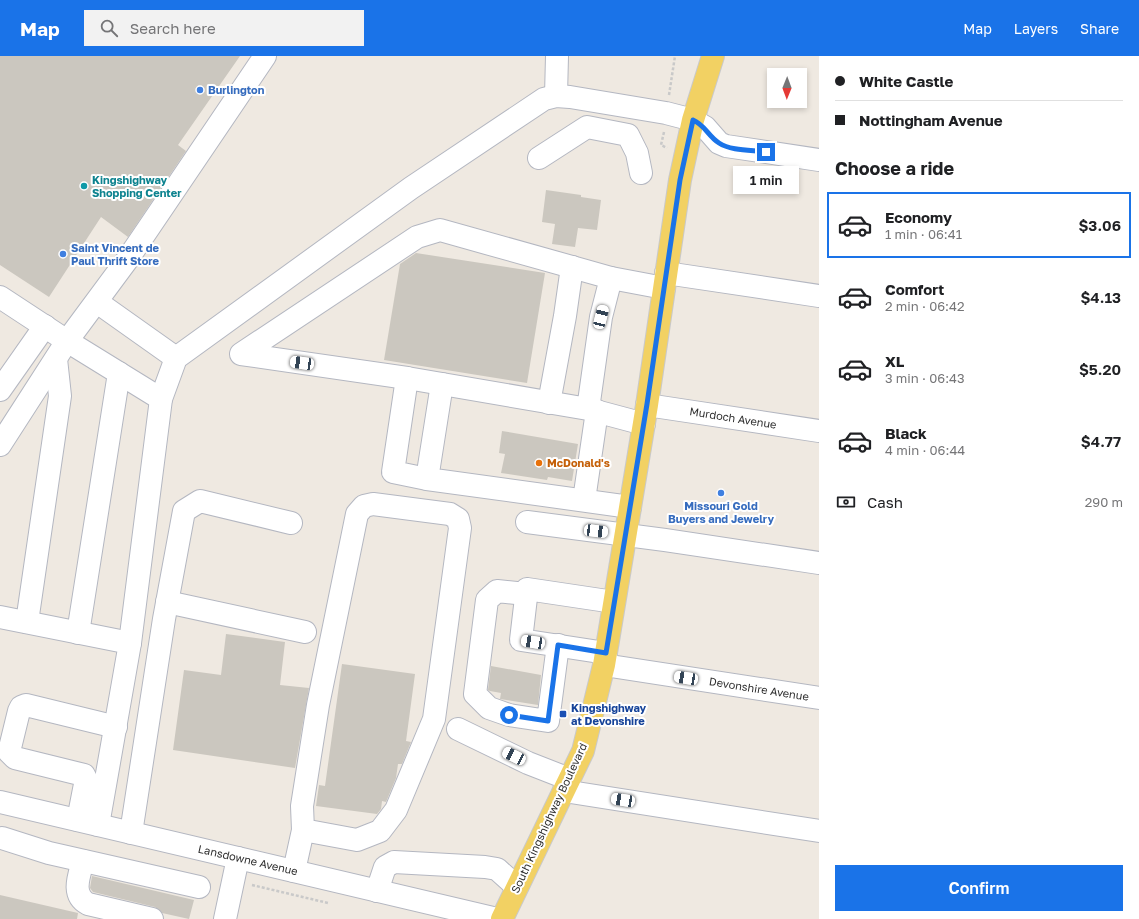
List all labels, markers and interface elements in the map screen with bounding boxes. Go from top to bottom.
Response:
search box [84,10,364,46]
text: Map [20,17,60,40]
icon: search [98,17,120,39]
text: Search here [130,19,216,37]
text: Map [963,20,992,37]
text: Layers [1014,20,1058,37]
text: Share [1080,20,1119,37]
north arrow [767,68,807,108]
map controls [767,68,807,108]
text: White Castle [859,72,953,90]
place label: Burlington [208,83,265,96]
marker: Burlington [195,85,205,95]
text: Nottingham Avenue [859,111,1002,129]
route end [757,143,775,161]
text: Choose a ride [835,157,954,179]
callout: 1 min [733,166,799,194]
text: 1 min [750,172,782,188]
place label: Kingshighway Shopping Center [92,173,182,199]
marker: Kingshighway Shopping Center [79,181,89,191]
icon: car [837,207,873,243]
text: Economy [885,208,952,226]
text: $3.06 [1078,216,1121,234]
text: 1 min · 06:41 [885,226,962,242]
place label: Saint Vincent de Paul Thrift Store [71,241,159,267]
marker: Saint Vincent de Paul Thrift Store [58,249,68,259]
icon: car [837,279,873,315]
text: Comfort [885,280,944,298]
text: $4.13 [1080,288,1121,306]
text: 2 min · 06:42 [885,298,964,314]
car [592,304,610,330]
icon: car [837,351,873,387]
text: XL [885,352,904,370]
car [289,355,315,371]
text: $5.20 [1079,360,1121,378]
text: 3 min · 06:43 [885,370,965,386]
street label: Murdoch Avenue [689,404,778,431]
icon: car [837,423,873,459]
text: Black [885,424,927,442]
text: $4.77 [1081,432,1121,450]
text: 4 min · 06:44 [885,442,965,458]
place label: McDonald's [547,456,610,469]
marker: McDonald's [534,458,544,468]
marker: Missouri Gold Buyers and Jewelry [716,488,726,498]
icon: cash [835,491,857,513]
text: Cash [867,493,903,511]
text: 290 m [1085,494,1123,510]
place label: Missouri Gold Buyers and Jewelry [668,499,774,525]
car [583,524,609,538]
car [520,634,546,650]
car [673,670,699,686]
street label: Devonshire Avenue [708,674,810,703]
place label: Kingshighway at Devonshire [571,701,647,727]
route start [500,706,518,724]
marker: Kingshighway at Devonshire [558,709,568,719]
street label: South Kingshighway Boulevard [508,741,589,895]
car [501,745,527,767]
car [610,792,636,808]
street label: Lansdowne Avenue [197,842,299,877]
button: Confirm [835,865,1123,911]

